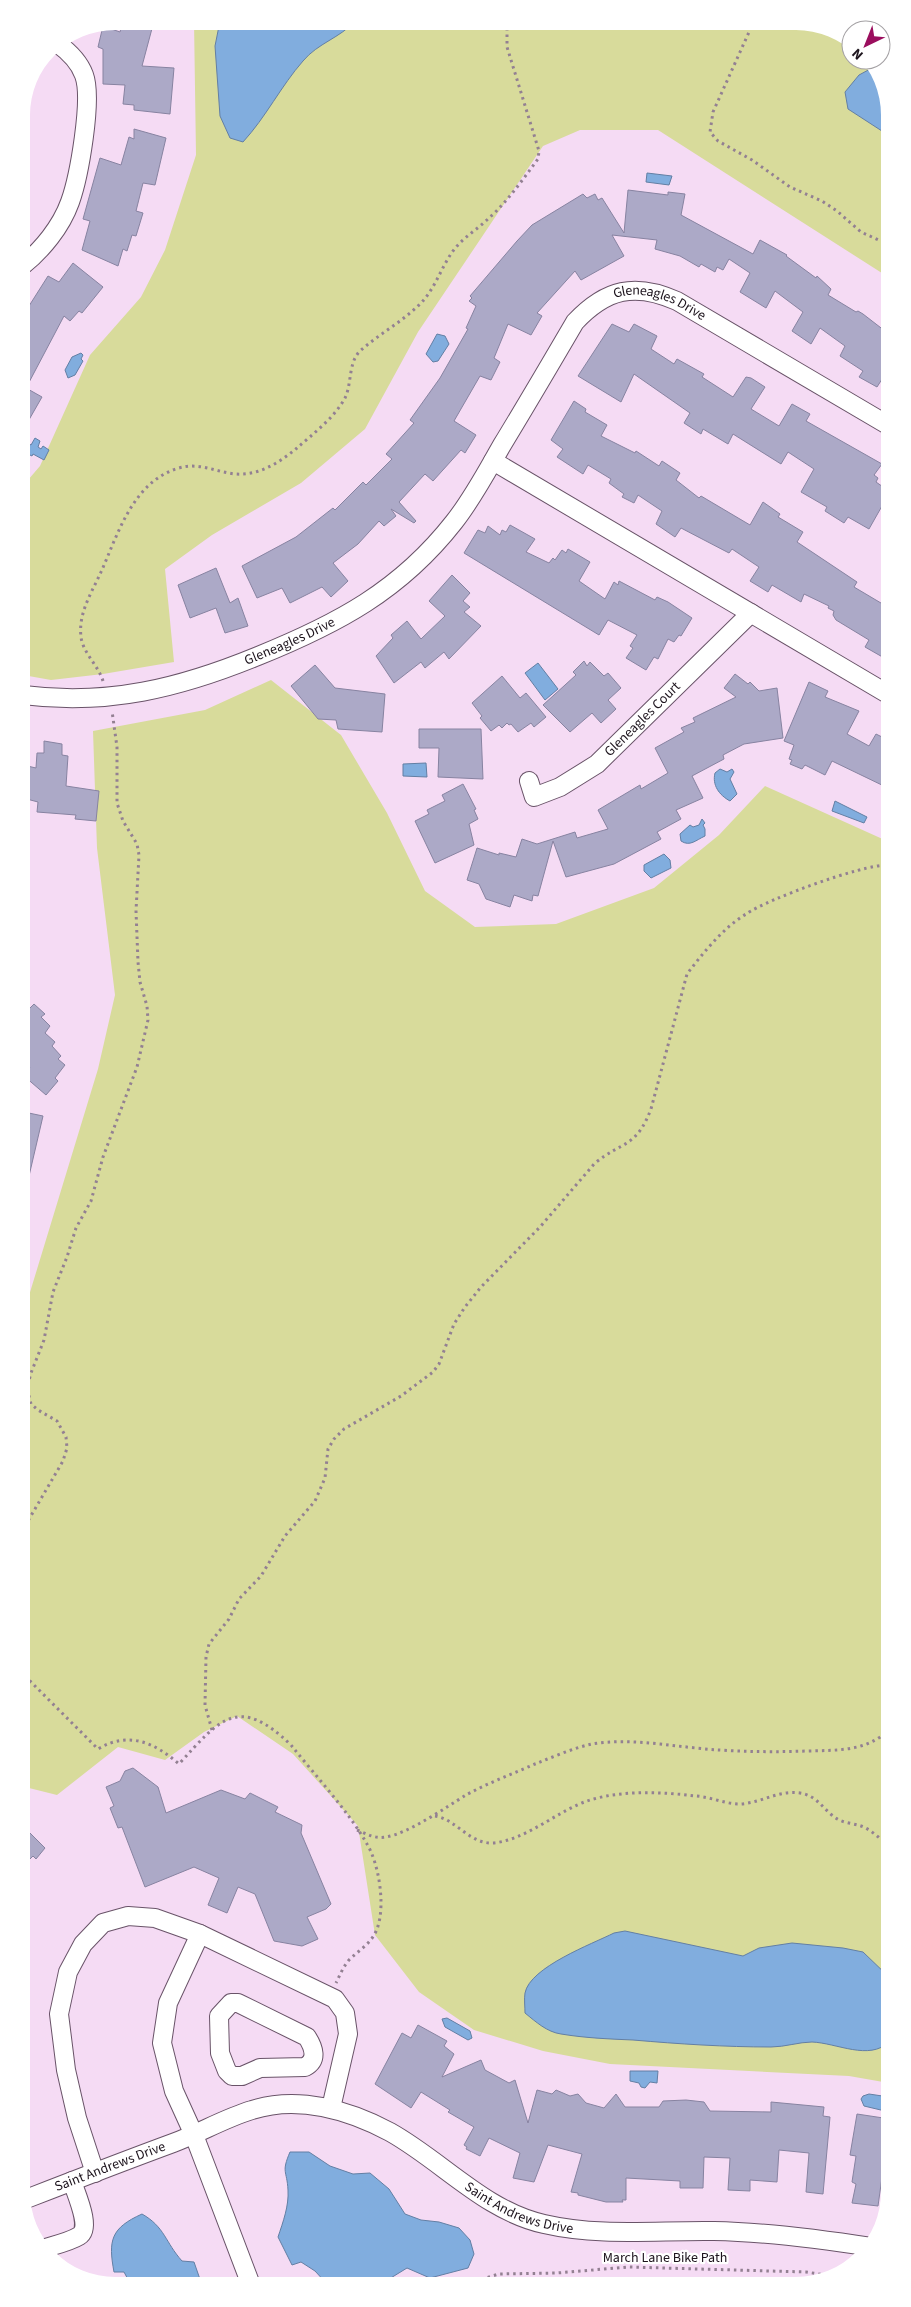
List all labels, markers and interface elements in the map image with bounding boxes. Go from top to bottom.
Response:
north arrow [841,20,891,70]
text: N [848,43,868,64]
street label: Gleneagles Drive [611,281,710,326]
street label: Gleneagles Drive [241,612,339,670]
street label: Gleneagles Court [600,677,685,761]
street label: Saint Andrews Drive [52,2137,168,2197]
street label: Saint Andrews Drive [460,2177,575,2239]
street label: March Lane Bike Path [603,2248,727,2268]

